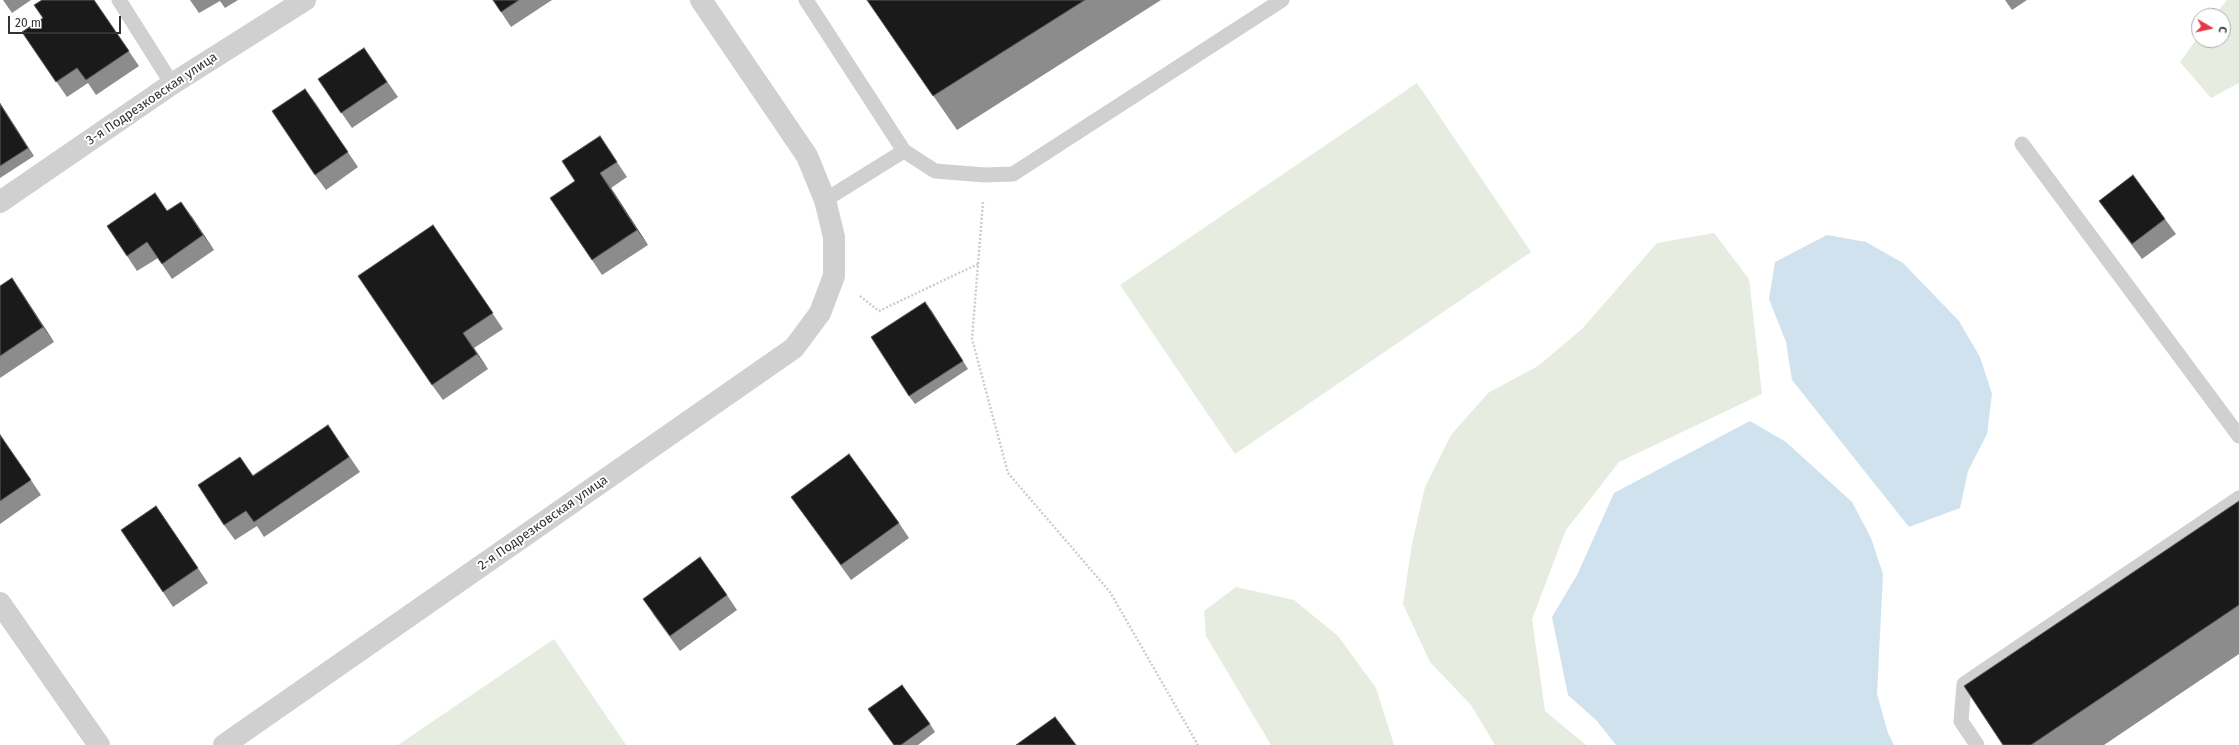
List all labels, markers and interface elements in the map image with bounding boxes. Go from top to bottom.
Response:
scale bar [10,8,123,34]
north arrow [2191,8,2231,48]
text: 20 m [15,16,41,30]
text: С [2215,26,2229,34]
street label: 3-я Подрезковская улица [83,49,221,149]
street label: 2-я Подрезковская улица [475,472,611,574]

